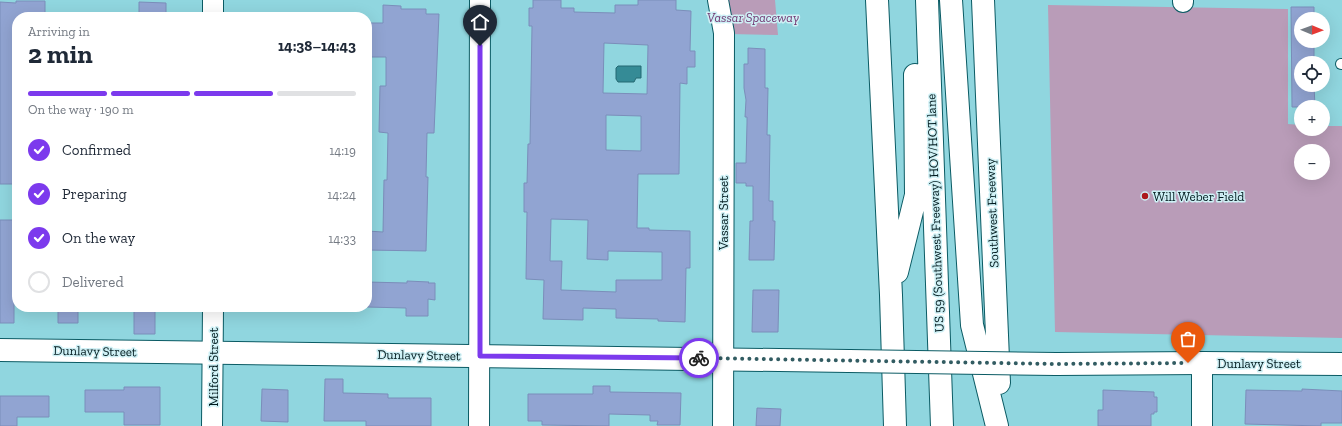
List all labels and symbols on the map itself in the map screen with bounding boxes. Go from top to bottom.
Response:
pin [463,5,497,46]
park label: Vassar Spaceway [707,10,799,25]
north arrow [1294,12,1330,48]
street label: US 59 (Southwest Freeway) HOV/HOT lane [923,93,947,333]
street label: Southwest Freeway [983,158,1001,268]
street label: Vassar Street [716,176,731,251]
place label: Will Weber Field [1153,189,1245,204]
marker: Will Weber Field [1140,191,1150,201]
pin [1171,322,1205,363]
street label: Milford Street [206,327,221,407]
courier [679,338,719,378]
street label: Dunlavy Street [53,343,137,359]
street label: Dunlavy Street [377,347,461,363]
street label: Dunlavy Street [1217,356,1301,371]

